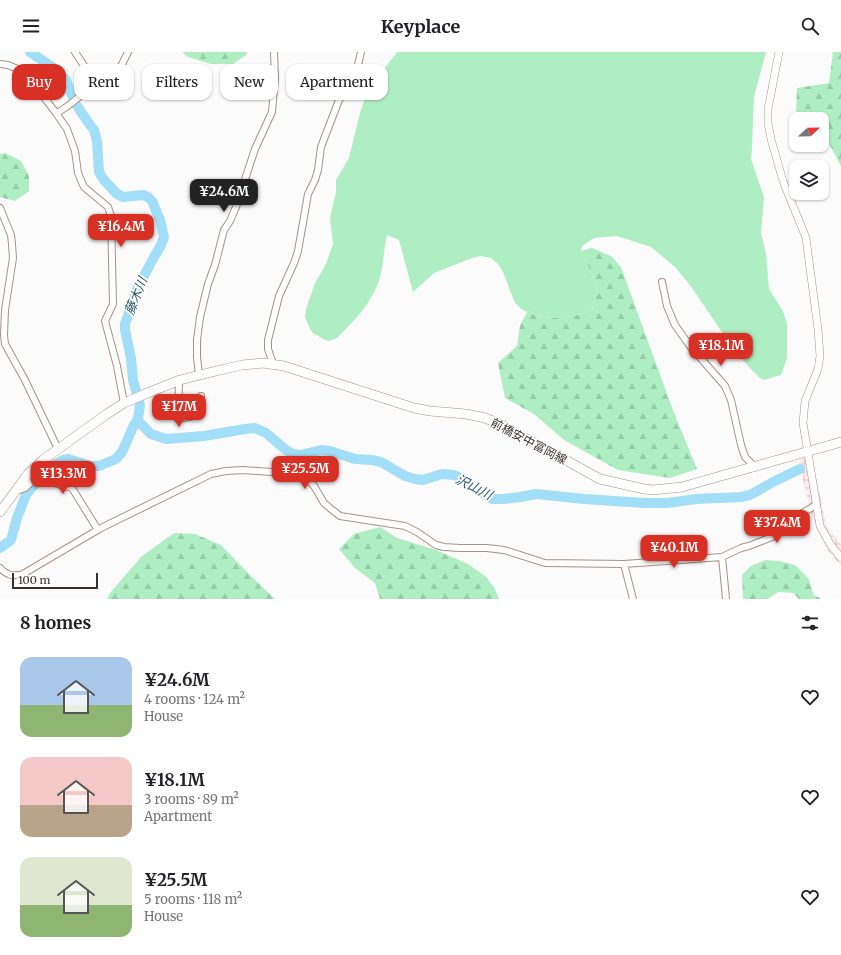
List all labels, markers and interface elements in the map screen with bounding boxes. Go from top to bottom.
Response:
icon: menu [20,15,42,37]
text: Keyplace [381,15,460,38]
icon: search [799,15,821,37]
chip: Buy [12,64,66,100]
chip: Rent [74,64,134,100]
chip: Filters [142,64,212,100]
chip: New [220,64,278,100]
chip: Apartment [286,64,388,100]
north arrow [789,112,829,152]
map controls [789,112,829,200]
button: layers [789,160,829,200]
pin: ¥24.6M [191,179,257,213]
text: ¥24.6M [199,183,249,200]
pin: ¥16.4M [88,214,154,248]
text: ¥16.4M [97,218,145,235]
water label: 藤木川 [121,273,152,317]
pin: ¥18.1M [688,333,754,367]
text: ¥18.1M [698,337,744,354]
pin: ¥17M [155,394,203,428]
text: ¥17M [161,398,197,415]
street label: 前橋安中富岡線 [488,415,570,467]
pin: ¥25.5M [272,456,338,490]
text: ¥25.5M [281,460,329,477]
pin: ¥13.3M [30,461,96,495]
text: ¥13.3M [40,465,86,482]
water label: 沢山川 [453,471,497,504]
pin: ¥37.4M [744,510,810,544]
text: ¥37.4M [753,514,801,531]
pin: ¥40.1M [641,535,707,569]
text: ¥40.1M [649,539,699,556]
scale bar [12,571,98,590]
text: 100 m [18,573,50,587]
text: 8 homes [20,612,91,634]
icon: filters [799,612,821,634]
text: ¥24.6M [144,669,210,691]
icon: home [52,673,100,721]
icon: heart [799,686,821,708]
text: 4 rooms · 124 m² [144,691,245,708]
text: House [144,708,183,725]
text: ¥18.1M [144,769,205,791]
icon: home [52,773,100,821]
icon: heart [799,786,821,808]
text: 3 rooms · 89 m² [144,791,239,808]
text: Apartment [144,808,212,825]
text: ¥25.5M [144,869,207,891]
icon: home [52,873,100,921]
icon: heart [799,886,821,908]
text: 5 rooms · 118 m² [144,891,242,908]
text: House [144,908,183,925]

